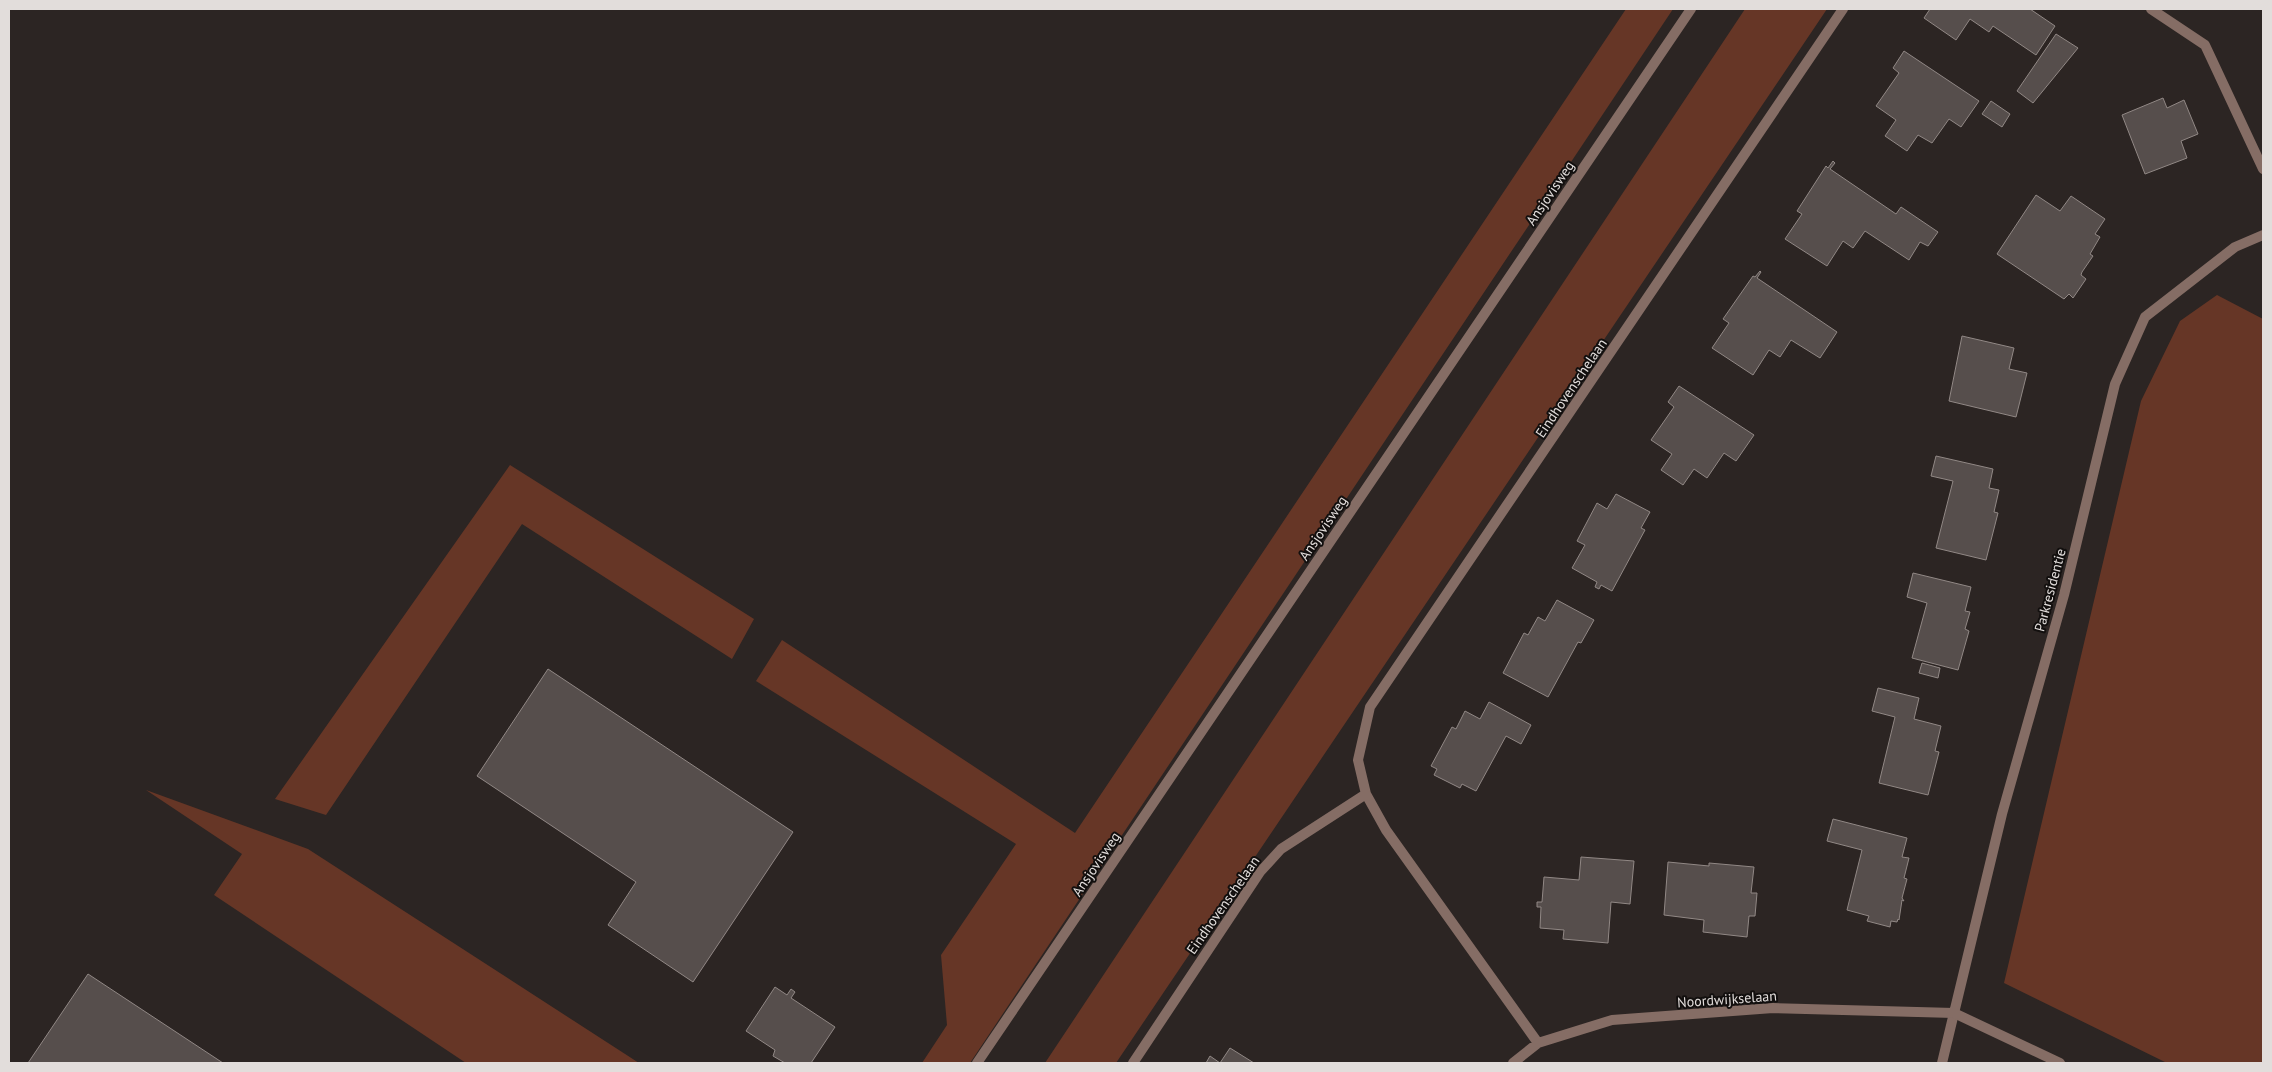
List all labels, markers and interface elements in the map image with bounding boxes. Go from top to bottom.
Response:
street label: Ansjovisweg [1522,157,1578,229]
street label: Eindhovenschelaan [1531,335,1611,441]
street label: Ansjovisweg [1295,492,1351,564]
street label: Parkresidentie [2030,547,2070,633]
street label: Ansjovisweg [1068,828,1124,900]
street label: Eindhovenschelaan [1183,853,1263,957]
street label: Noordwijkselaan [1677,987,1777,1011]

